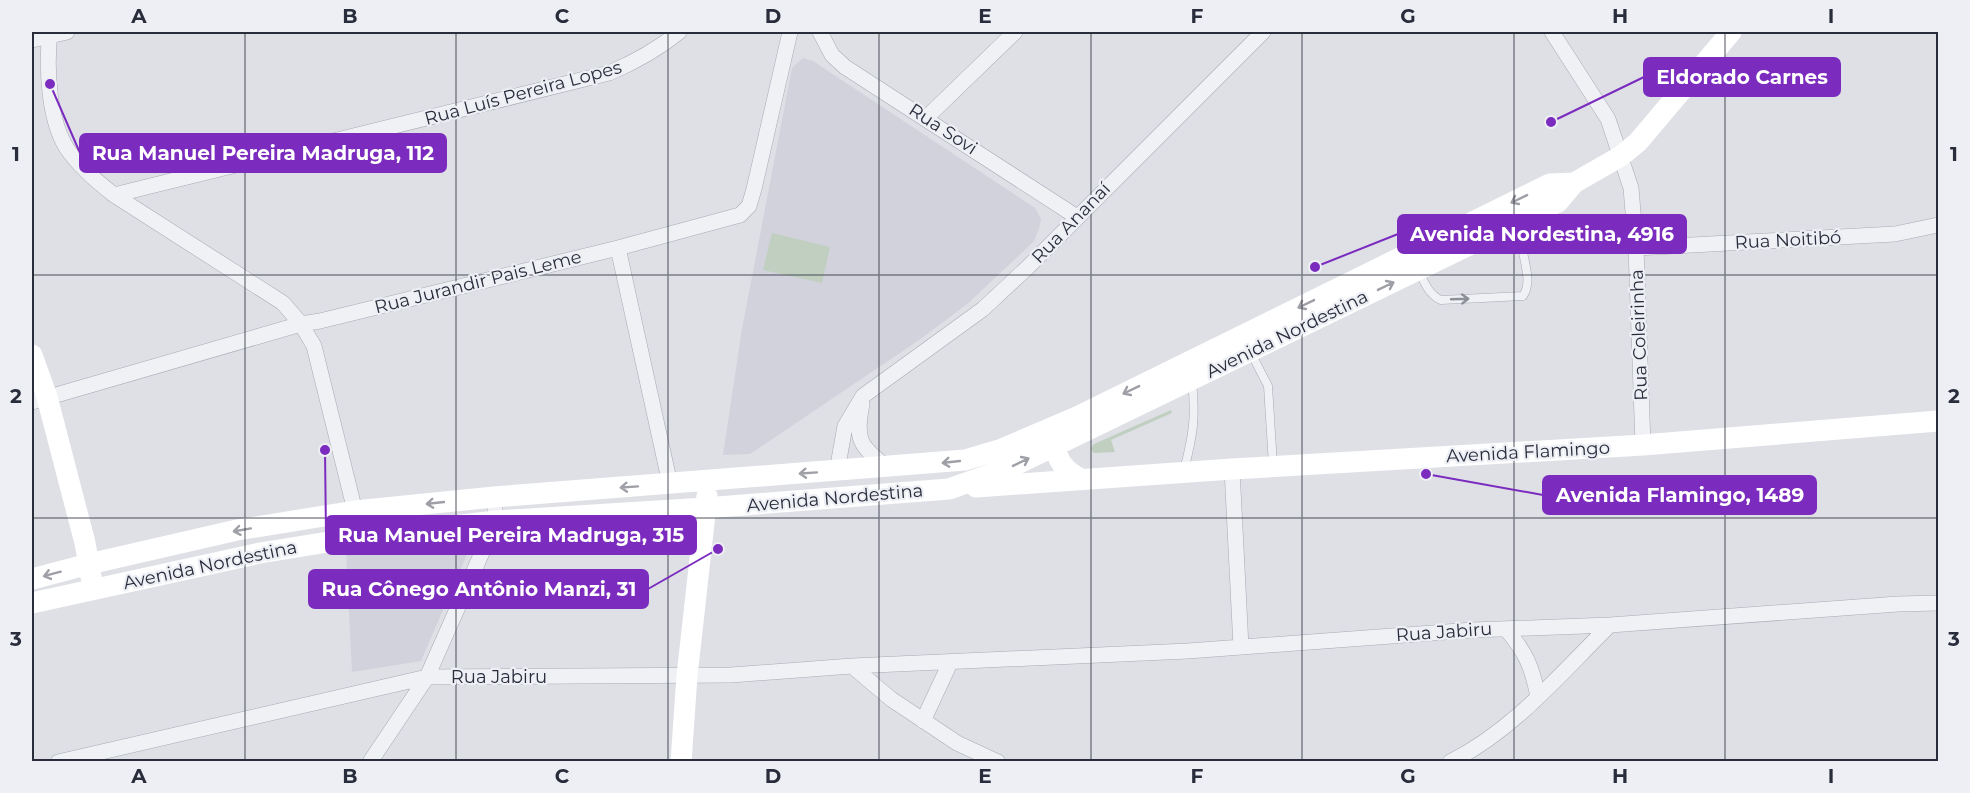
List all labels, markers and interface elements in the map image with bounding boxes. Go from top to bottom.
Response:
text: A [130,4,147,28]
text: B [342,4,358,28]
text: C [555,4,570,28]
text: D [765,4,781,28]
text: E [978,4,992,28]
text: F [1191,4,1204,28]
text: G [1400,4,1416,28]
text: H [1612,4,1628,28]
text: I [1828,4,1834,28]
street label: Rua Luís Pereira Lopes [422,56,624,130]
callout: Eldorado Carnes [1644,58,1840,96]
text: Eldorado Carnes [1656,65,1828,89]
street label: Rua Sovi [905,99,981,159]
callout: Rua Manuel Pereira Madruga, 112 [80,134,446,172]
text: Rua Manuel Pereira Madruga, 112 [92,141,434,165]
text: 1 [12,142,20,166]
text: 1 [1950,142,1958,166]
street label: Rua Ananaí [1027,177,1116,268]
one-way arrow [1511,193,1528,205]
callout: Avenida Nordestina, 4916 [1398,215,1686,253]
text: Avenida Nordestina, 4916 [1409,222,1674,246]
street label: Rua Noitibó [1734,226,1842,254]
street label: Rua Jurandir Pais Leme [372,246,584,318]
street label: Rua Coleirinha [1626,269,1652,401]
one-way arrow [1376,279,1394,291]
street label: Avenida Nordestina [1203,285,1371,383]
one-way arrow [1450,294,1470,305]
one-way arrow [1298,298,1316,310]
text: 2 [10,384,22,408]
one-way arrow [1123,384,1141,396]
text: 2 [1948,384,1960,408]
street label: Avenida Flamingo [1446,437,1610,467]
one-way arrow [1012,456,1030,467]
one-way arrow [942,457,962,468]
one-way arrow [798,468,818,479]
callout: Avenida Flamingo, 1489 [1543,476,1816,514]
street label: Avenida Nordestina [746,479,924,517]
one-way arrow [620,482,640,493]
text: Avenida Flamingo, 1489 [1555,483,1804,507]
one-way arrow [426,498,445,509]
callout: Rua Manuel Pereira Madruga, 315 [326,516,696,554]
text: Rua Manuel Pereira Madruga, 315 [338,523,684,547]
one-way arrow [233,524,252,535]
street label: Avenida Nordestina [121,536,299,594]
one-way arrow [43,568,62,580]
callout: Rua Cônego Antônio Manzi, 31 [309,570,648,608]
text: Rua Cônego Antônio Manzi, 31 [322,577,636,601]
street label: Rua Jabiru [1395,618,1493,646]
text: 3 [9,627,22,651]
text: 3 [1947,627,1960,651]
street label: Rua Jabiru [451,666,547,688]
text: A [130,764,147,788]
text: B [342,764,358,788]
text: C [555,764,570,788]
text: D [765,764,781,788]
text: E [978,764,992,788]
text: F [1191,764,1204,788]
text: G [1400,764,1416,788]
text: H [1612,764,1628,788]
text: I [1828,764,1834,788]

